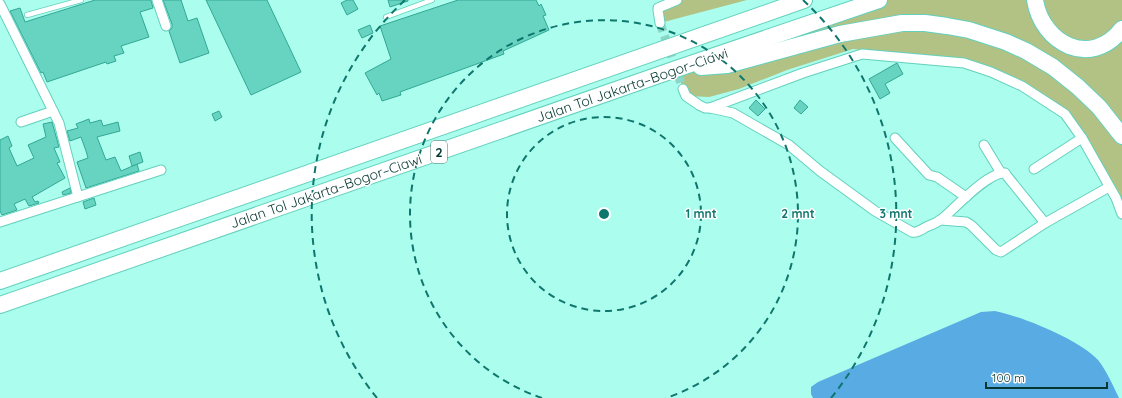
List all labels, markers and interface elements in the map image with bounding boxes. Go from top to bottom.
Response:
street label: Jalan Tol Jakarta–Bogor–Ciawi [534,44,730,126]
road number: 2 [431,141,447,163]
street label: Jalan Tol Jakarta–Bogor–Ciawi [228,150,424,232]
text: 1 mnt [685,206,717,221]
text: 2 mnt [781,206,815,221]
text: 3 mnt [880,206,913,221]
centre of rings [597,207,611,221]
scale bar [986,364,1107,390]
text: 100 m [992,370,1025,385]

